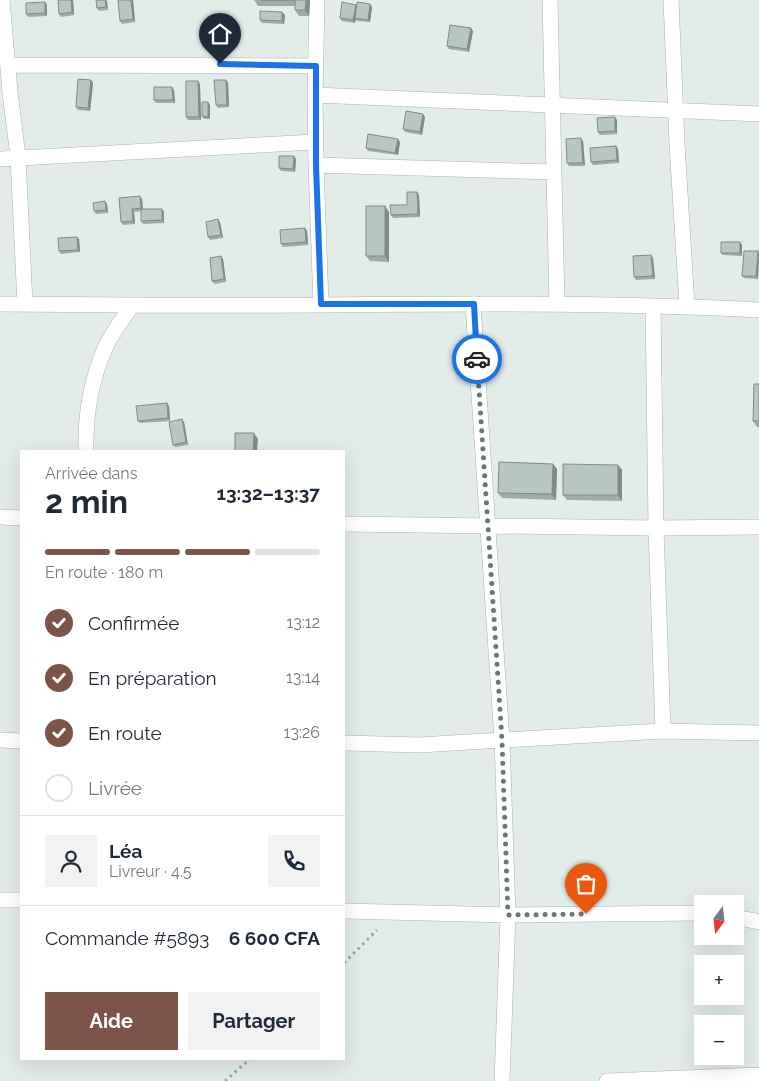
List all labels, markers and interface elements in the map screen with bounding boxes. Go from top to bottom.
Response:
pin [199,13,241,64]
icon: home [206,20,234,48]
courier [452,334,502,384]
icon: car [463,345,491,373]
text: Arrivée dans [45,464,137,483]
text: 13:32–13:37 [217,482,320,504]
text: 2 min [45,483,128,520]
text: En route · 180 m [45,563,163,582]
icon: check [45,609,73,637]
text: Confirmée [88,612,179,634]
text: 13:12 [286,613,320,632]
icon: check [45,664,73,692]
text: En préparation [88,667,217,689]
text: 13:14 [286,668,320,687]
icon: check [45,719,73,747]
text: En route [88,722,162,744]
text: 13:26 [284,723,320,742]
text: Livrée [88,777,142,799]
button: person [45,835,97,887]
button: phone [268,835,320,887]
text: Léa [109,840,142,862]
text: Livreur · 4.5 [109,862,192,881]
pin [565,863,607,914]
icon: bag [572,870,600,898]
north arrow [694,895,744,945]
map controls [694,895,744,1065]
text: Commande #5893 [45,927,209,949]
text: 6 600 CFA [229,927,320,949]
button: + [694,955,744,1005]
button: Aide [45,992,178,1050]
button: Partager [188,992,320,1050]
button: − [694,1015,744,1065]

